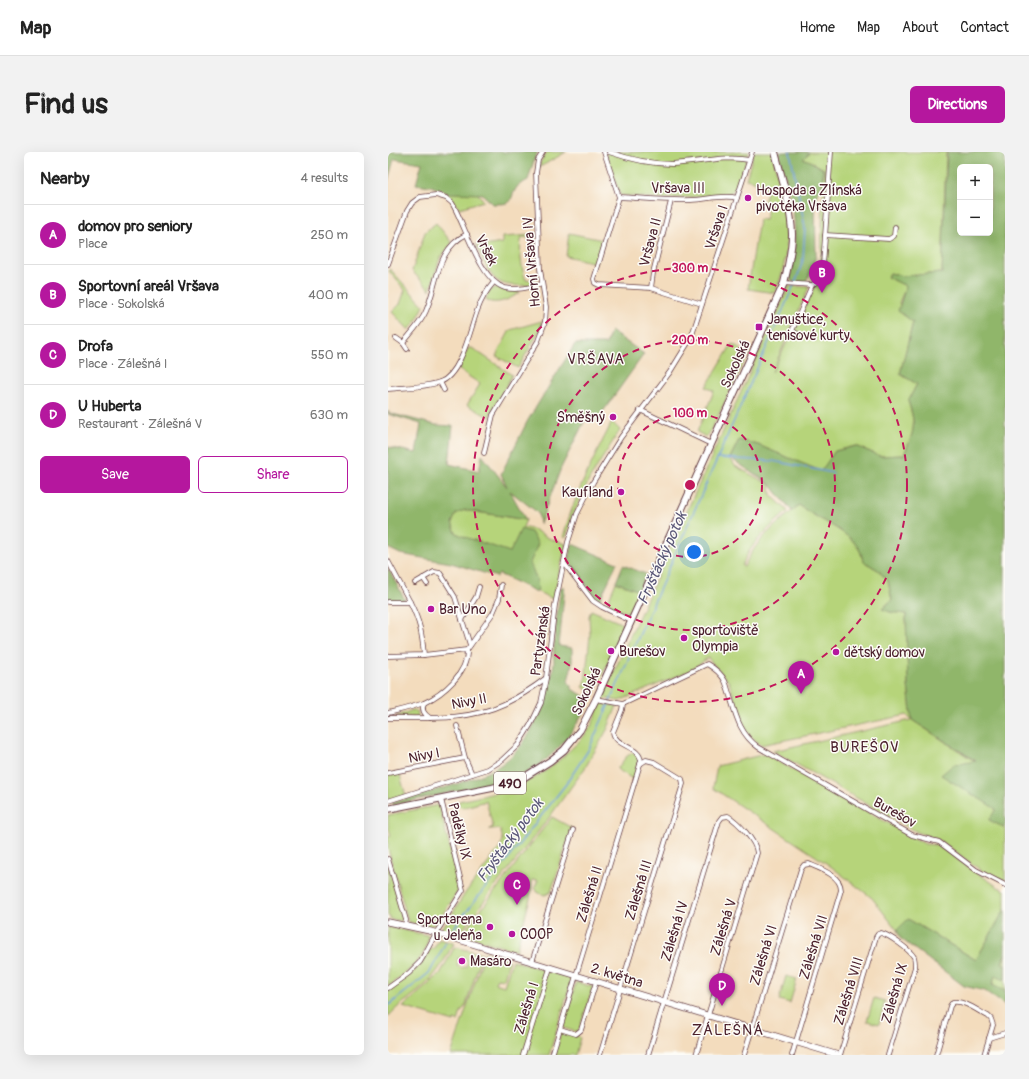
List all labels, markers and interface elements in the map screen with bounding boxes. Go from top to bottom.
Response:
text: Map [20,16,51,40]
text: Home [800,19,835,36]
text: Map [857,19,880,36]
text: About [902,19,938,36]
text: Contact [960,19,1009,36]
button: Directions [910,86,1005,123]
text: Find us [24,87,108,122]
map controls [957,164,993,236]
button: + [957,164,993,200]
text: Nearby [40,168,89,189]
text: 4 results [301,170,348,186]
street label: Vršava III [651,180,705,197]
place label: Hospoda a Zlínská pivotéka Vršava [756,182,862,215]
marker: Hospoda a Zlínská pivotéka Vršava [743,193,753,203]
button: − [957,200,993,236]
street label: Vršava I [701,203,732,252]
street label: Horní Vršava IV [519,216,544,308]
street label: Vršava II [636,216,665,268]
text: domov pro seniory [78,217,192,236]
text: A [49,227,57,243]
text: 250 m [310,227,348,243]
street label: Vršek [472,232,502,269]
text: Place [78,236,107,252]
pin: B [809,260,835,293]
text: 300 m [672,261,709,276]
text: Sportovní areál Vršava [78,277,219,296]
text: B [49,287,57,303]
text: 400 m [308,287,348,303]
text: Place · Sokolská [78,296,165,312]
place label: Januštice, tenisové kurty [766,311,850,344]
marker: Januštice, tenisové kurty [754,322,764,332]
text: 200 m [672,333,709,348]
text: Drofa [78,337,113,356]
street label: Sokolská [717,338,754,391]
text: C [49,347,57,363]
text: 550 m [311,347,348,363]
district label: VRŠAVA [567,350,625,369]
text: Place · Zálešná I [78,356,167,372]
text: U Huberta [78,397,141,416]
text: 100 m [673,406,708,421]
text: D [49,407,57,423]
text: 630 m [310,407,348,423]
place label: Směšný [557,409,605,426]
marker: Směšný [608,412,618,422]
text: Restaurant · Zálešná V [78,416,202,432]
button: Save [40,456,190,493]
button: Share [198,456,348,493]
centre of rings [683,478,697,492]
place label: Kaufland [561,484,613,501]
marker: Kaufland [616,487,626,497]
water label: Fryštácký potok [634,507,692,608]
your location [684,542,704,562]
place label: Bar Uno [439,601,487,618]
marker: Bar Uno [426,604,436,614]
street label: Partyzánská [527,605,554,677]
place label: sportoviště Olympia [692,622,759,655]
marker: sportoviště Olympia [679,633,689,643]
place label: Burešov [619,643,666,660]
place label: dětský domov [844,644,925,661]
marker: Burešov [606,646,616,656]
marker: dětský domov [831,647,841,657]
pin: A [788,661,814,694]
street label: Sokolská [568,665,605,718]
street label: Nivy II [450,690,488,713]
district label: BUREŠOV [830,738,900,757]
street label: Nivy I [407,744,441,767]
road number: 490 [494,772,526,794]
water label: Fryštácký potok [473,793,549,886]
street label: Burešov [870,794,919,831]
street label: Padělky IX [444,801,475,861]
street label: Zálešná III [621,858,656,922]
street label: Zálešná II [573,864,606,924]
pin: C [504,872,530,905]
street label: Zálešná V [707,897,740,958]
street label: Zálešná IV [657,899,692,963]
place label: Sportarena u Jeleňa [417,911,482,944]
street label: Zálešná VII [796,913,831,981]
marker: Sportarena u Jeleňa [485,922,495,932]
street label: Zálešná VI [746,923,781,987]
place label: COOP [520,926,554,943]
marker: COOP [507,929,517,939]
place label: Masáro [470,953,512,970]
street label: Zálešná VIII [830,955,867,1027]
marker: Masáro [457,956,467,966]
street label: 2. května [589,960,645,991]
street label: Zálešná IX [878,961,911,1025]
pin: D [709,973,735,1006]
street label: Zálešná I [510,980,543,1036]
district label: ZÁLEŠNÁ [692,1021,764,1040]

